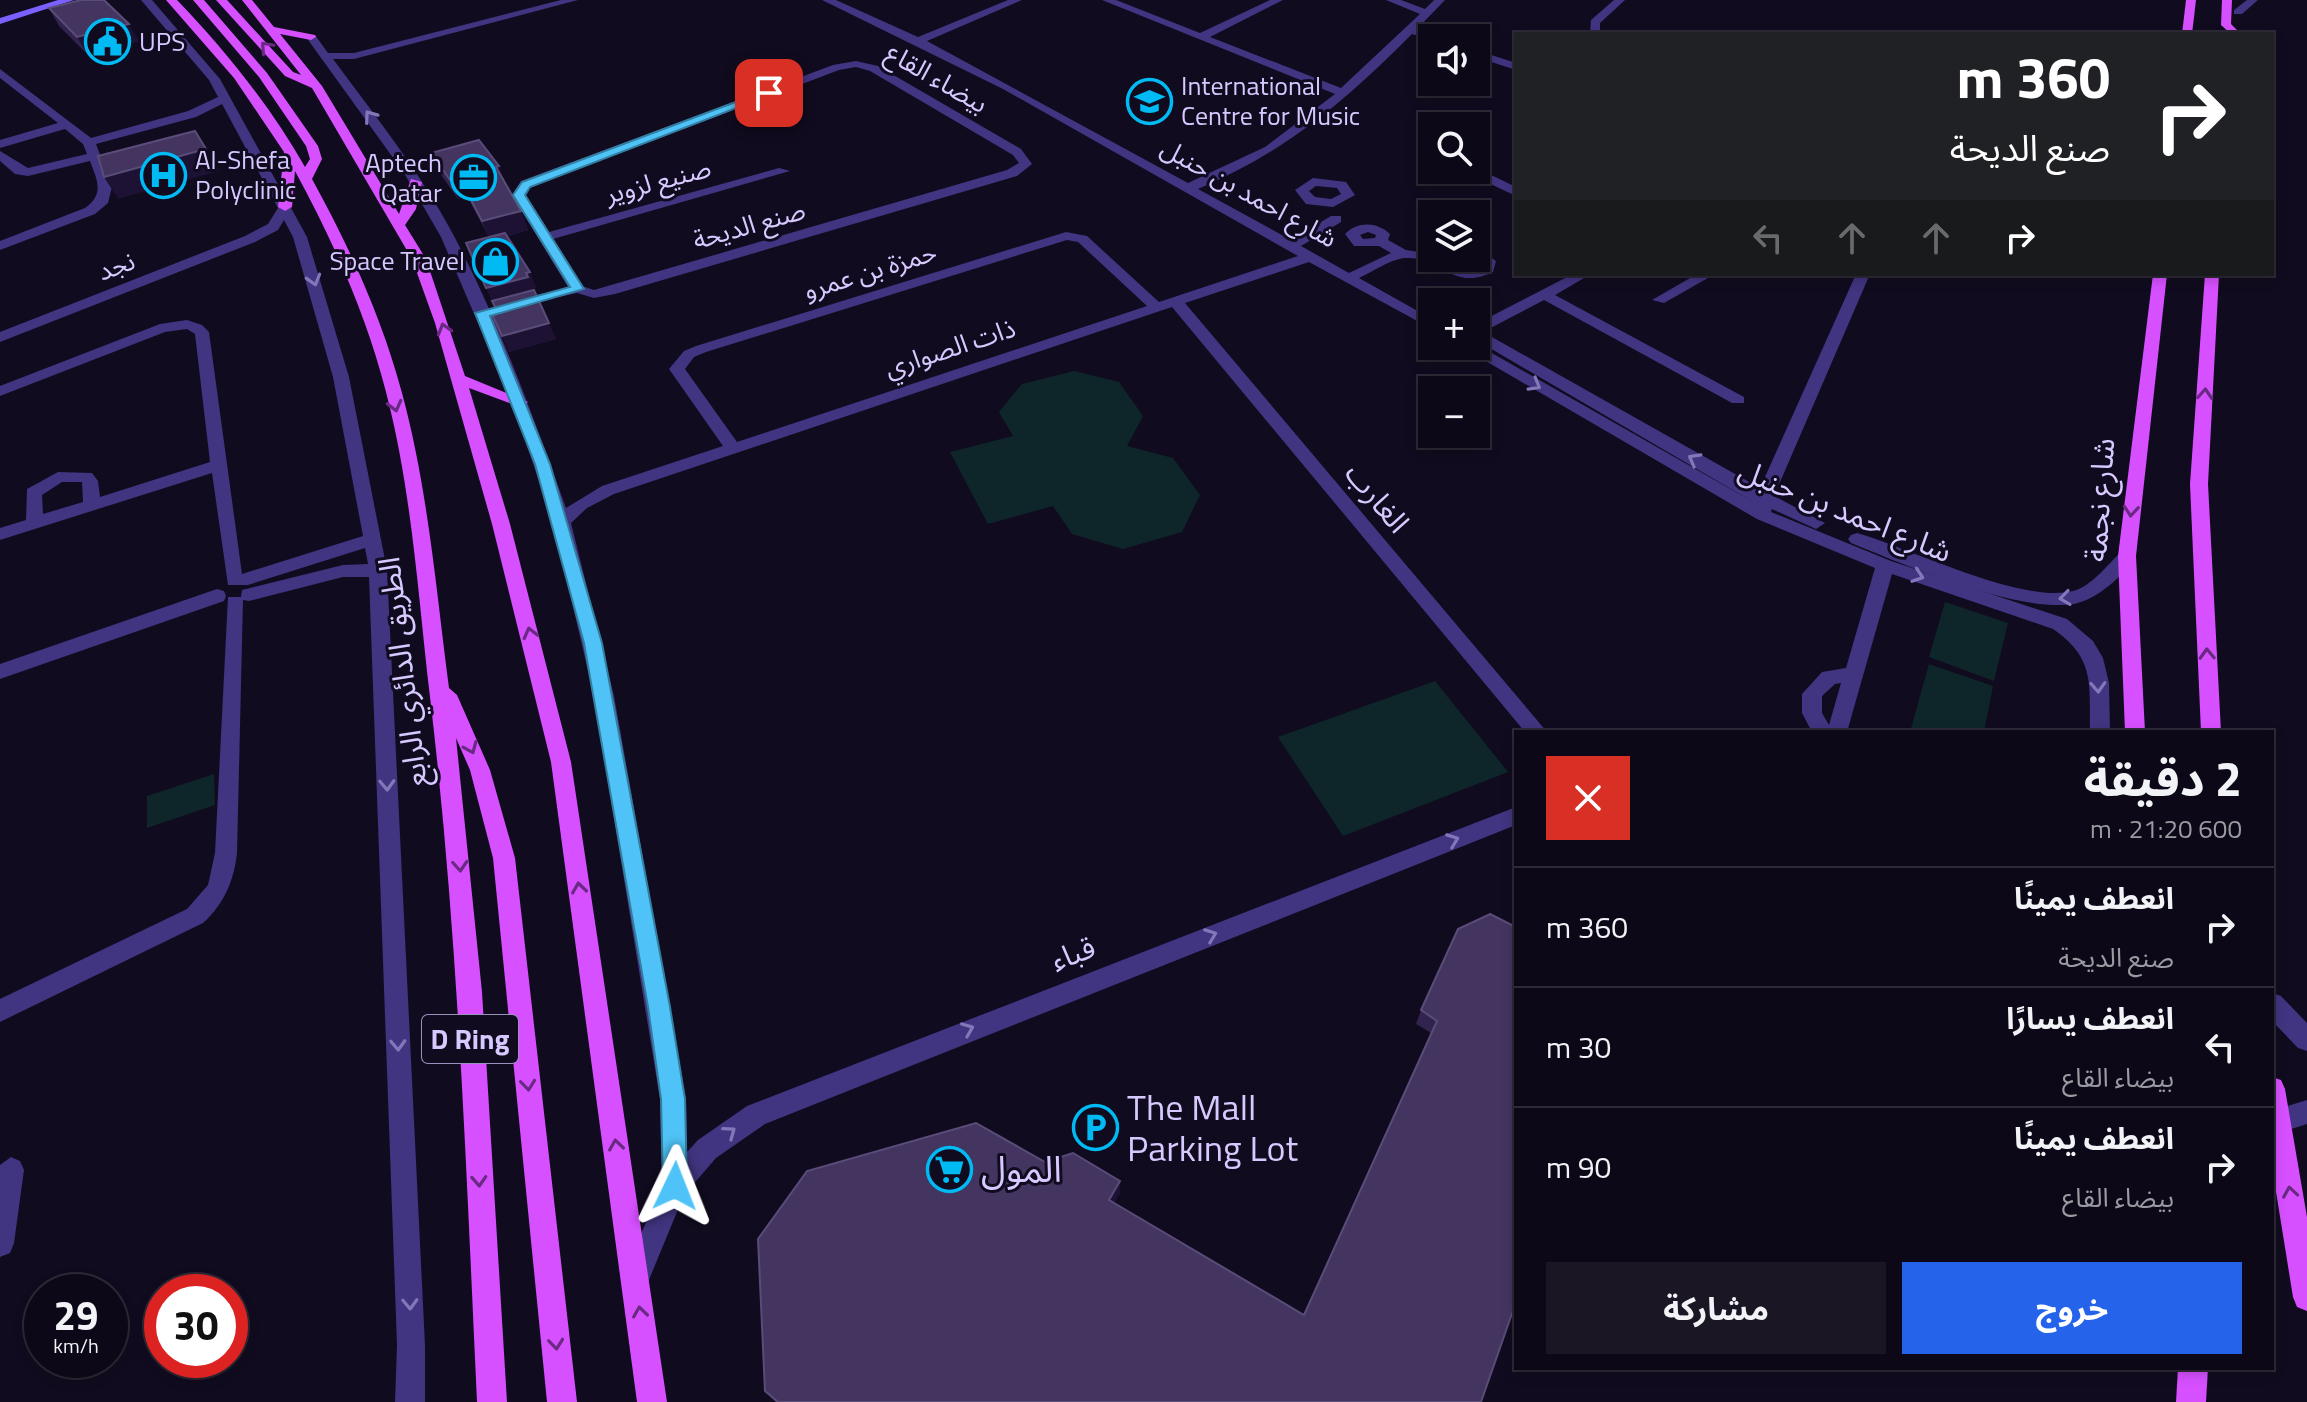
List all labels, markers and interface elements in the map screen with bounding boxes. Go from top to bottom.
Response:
public building icon: UPS [84,18,132,66]
place label: UPS [139,22,185,61]
map controls [1418,24,1490,448]
button: sound [1418,24,1490,96]
street label: بيضاء القاع [879,33,995,122]
text: 360 m [1957,35,2110,120]
one-way arrow [261,42,275,57]
pin [735,59,803,127]
icon: right [2138,64,2242,168]
place label: International Centre for Music [1181,66,1360,135]
icon: arrive [747,71,791,115]
school or university icon: International Centre for Music [1126,77,1174,125]
one-way arrow [365,111,380,125]
button: search [1418,112,1490,184]
text: صنع الديحة [1950,120,2110,175]
street label: شارع احمد بن حنبل [1154,128,1345,257]
place label: Al-Shefa Polyclinic [195,140,296,209]
place label: Aptech Qatar [365,143,442,212]
street label: صنيع لزوير [600,148,716,215]
hospital icon: Al-Shefa Polyclinic [140,151,188,199]
office icon: Aptech Qatar [449,154,497,202]
street label: صنع الديحة [688,190,810,260]
button: layers [1418,200,1490,272]
icon: left [1746,216,1790,260]
icon: ahead [1830,216,1874,260]
icon: ahead [1914,216,1958,260]
icon: right [1998,216,2042,260]
street label: حمزة بن عمرو [798,232,941,309]
shop icon: Space Travel [472,237,520,285]
street label: نجد [91,241,140,290]
place label: Space Travel [329,241,465,280]
one-way arrow [304,273,321,287]
button: + [1418,288,1490,360]
street label: ذات الصواري [879,308,1021,388]
one-way arrow [436,322,453,336]
button: − [1418,376,1490,448]
one-way arrow [1526,376,1541,391]
one-way arrow [2196,387,2213,400]
one-way arrow [386,398,403,412]
street label: شارع نجمة [2072,436,2126,563]
street label: شارع احمد بن حنبل [1732,446,1959,574]
street label: الغارب [1334,452,1421,543]
one-way arrow [1688,453,1702,468]
one-way arrow [2123,505,2140,518]
street label: الطريق الدائري الرابع [365,554,440,790]
one-way arrow [1910,566,1924,582]
one-way arrow [2058,589,2071,606]
one-way arrow [522,626,539,640]
one-way arrow [2199,647,2216,660]
one-way arrow [2090,681,2107,694]
one-way arrow [461,740,477,754]
text: 2 دقيقة [2084,742,2242,815]
button: close [1546,756,1630,840]
one-way arrow [379,779,396,792]
text: 600 m · 21:20 [2090,809,2242,848]
one-way arrow [1445,833,1459,850]
one-way arrow [451,860,468,873]
text: انعطف يمينًا [2014,875,2174,921]
one-way arrow [571,881,588,894]
text: 360 m [1546,904,1628,950]
icon: right [2198,905,2242,949]
street label: قباء [1044,924,1102,983]
one-way arrow [1203,928,1217,944]
text: صنع الديحة [2058,938,2174,977]
text: انعطف يسارًا [2006,995,2174,1041]
road number: D Ring [422,1015,518,1063]
one-way arrow [960,1022,974,1039]
text: 30 m [1546,1024,1611,1070]
icon: left [2198,1025,2242,1069]
one-way arrow [390,1039,407,1051]
text: بيضاء القاع [2062,1058,2174,1097]
one-way arrow [520,1079,537,1092]
place label: The Mall Parking Lot [1127,1079,1298,1175]
parking icon: The Mall Parking Lot [1072,1104,1120,1152]
text: انعطف يمينًا [2014,1115,2174,1161]
one-way arrow [722,1127,736,1142]
one-way arrow [608,1138,625,1152]
place label: المول [981,1141,1062,1196]
position arrow [633,1144,717,1228]
text: 90 m [1546,1144,1611,1190]
supermarket icon: المول [926,1145,974,1193]
icon: right [2198,1145,2242,1189]
one-way arrow [470,1175,487,1188]
text: بيضاء القاع [2062,1178,2174,1217]
one-way arrow [2282,1186,2299,1199]
button: مشاركة [1546,1262,1886,1354]
button: خروج [1902,1262,2242,1354]
speed limit sign: 30 [144,1274,248,1378]
text: 29 [54,1285,98,1346]
one-way arrow [401,1298,418,1311]
one-way arrow [632,1305,649,1319]
text: km/h [53,1330,99,1361]
one-way arrow [547,1338,564,1351]

